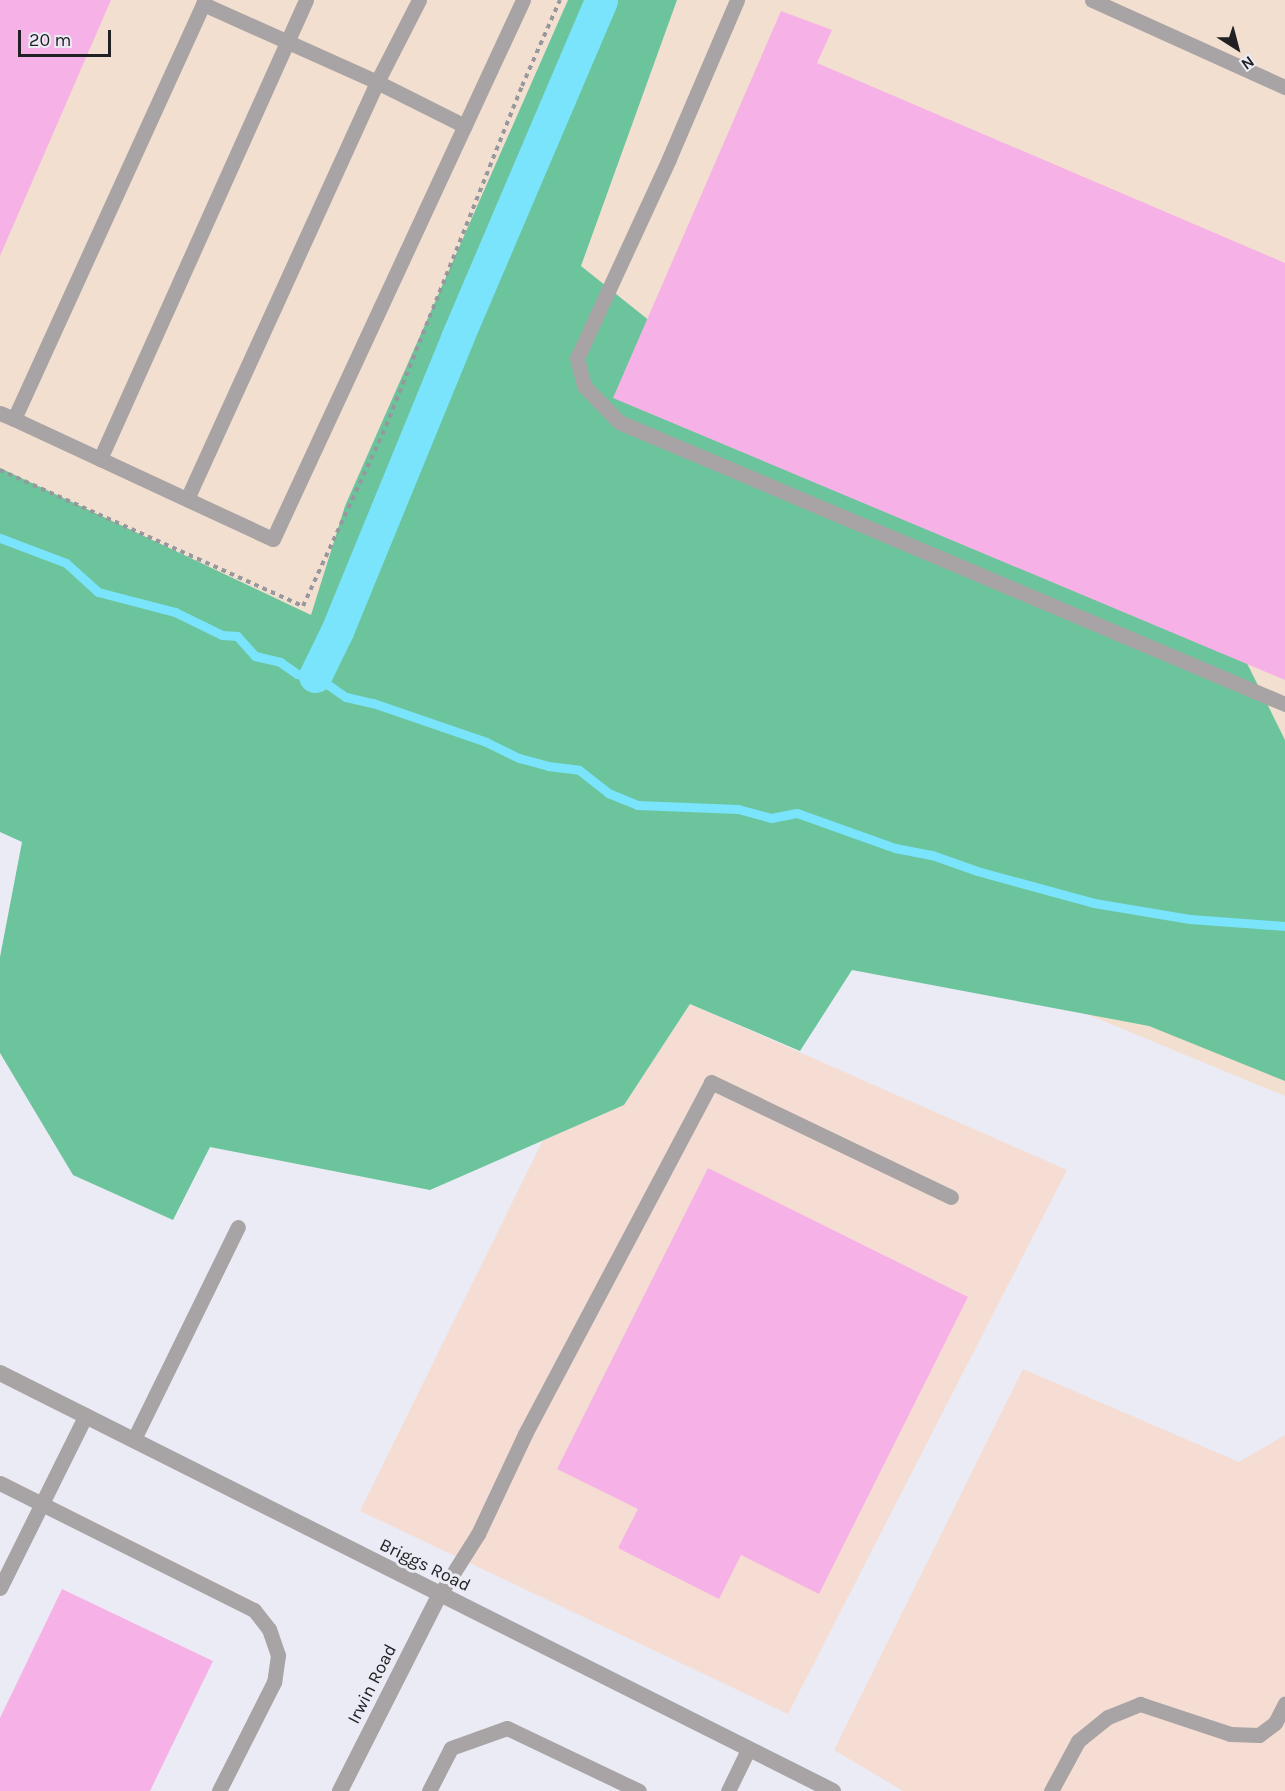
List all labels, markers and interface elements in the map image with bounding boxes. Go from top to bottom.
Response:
scale bar [21,18,114,56]
north arrow [1207,18,1267,78]
text: 20 m [29,29,71,51]
text: N [1238,52,1258,74]
street label: Briggs Road [376,1534,474,1596]
street label: Irwin Road [343,1641,401,1727]

